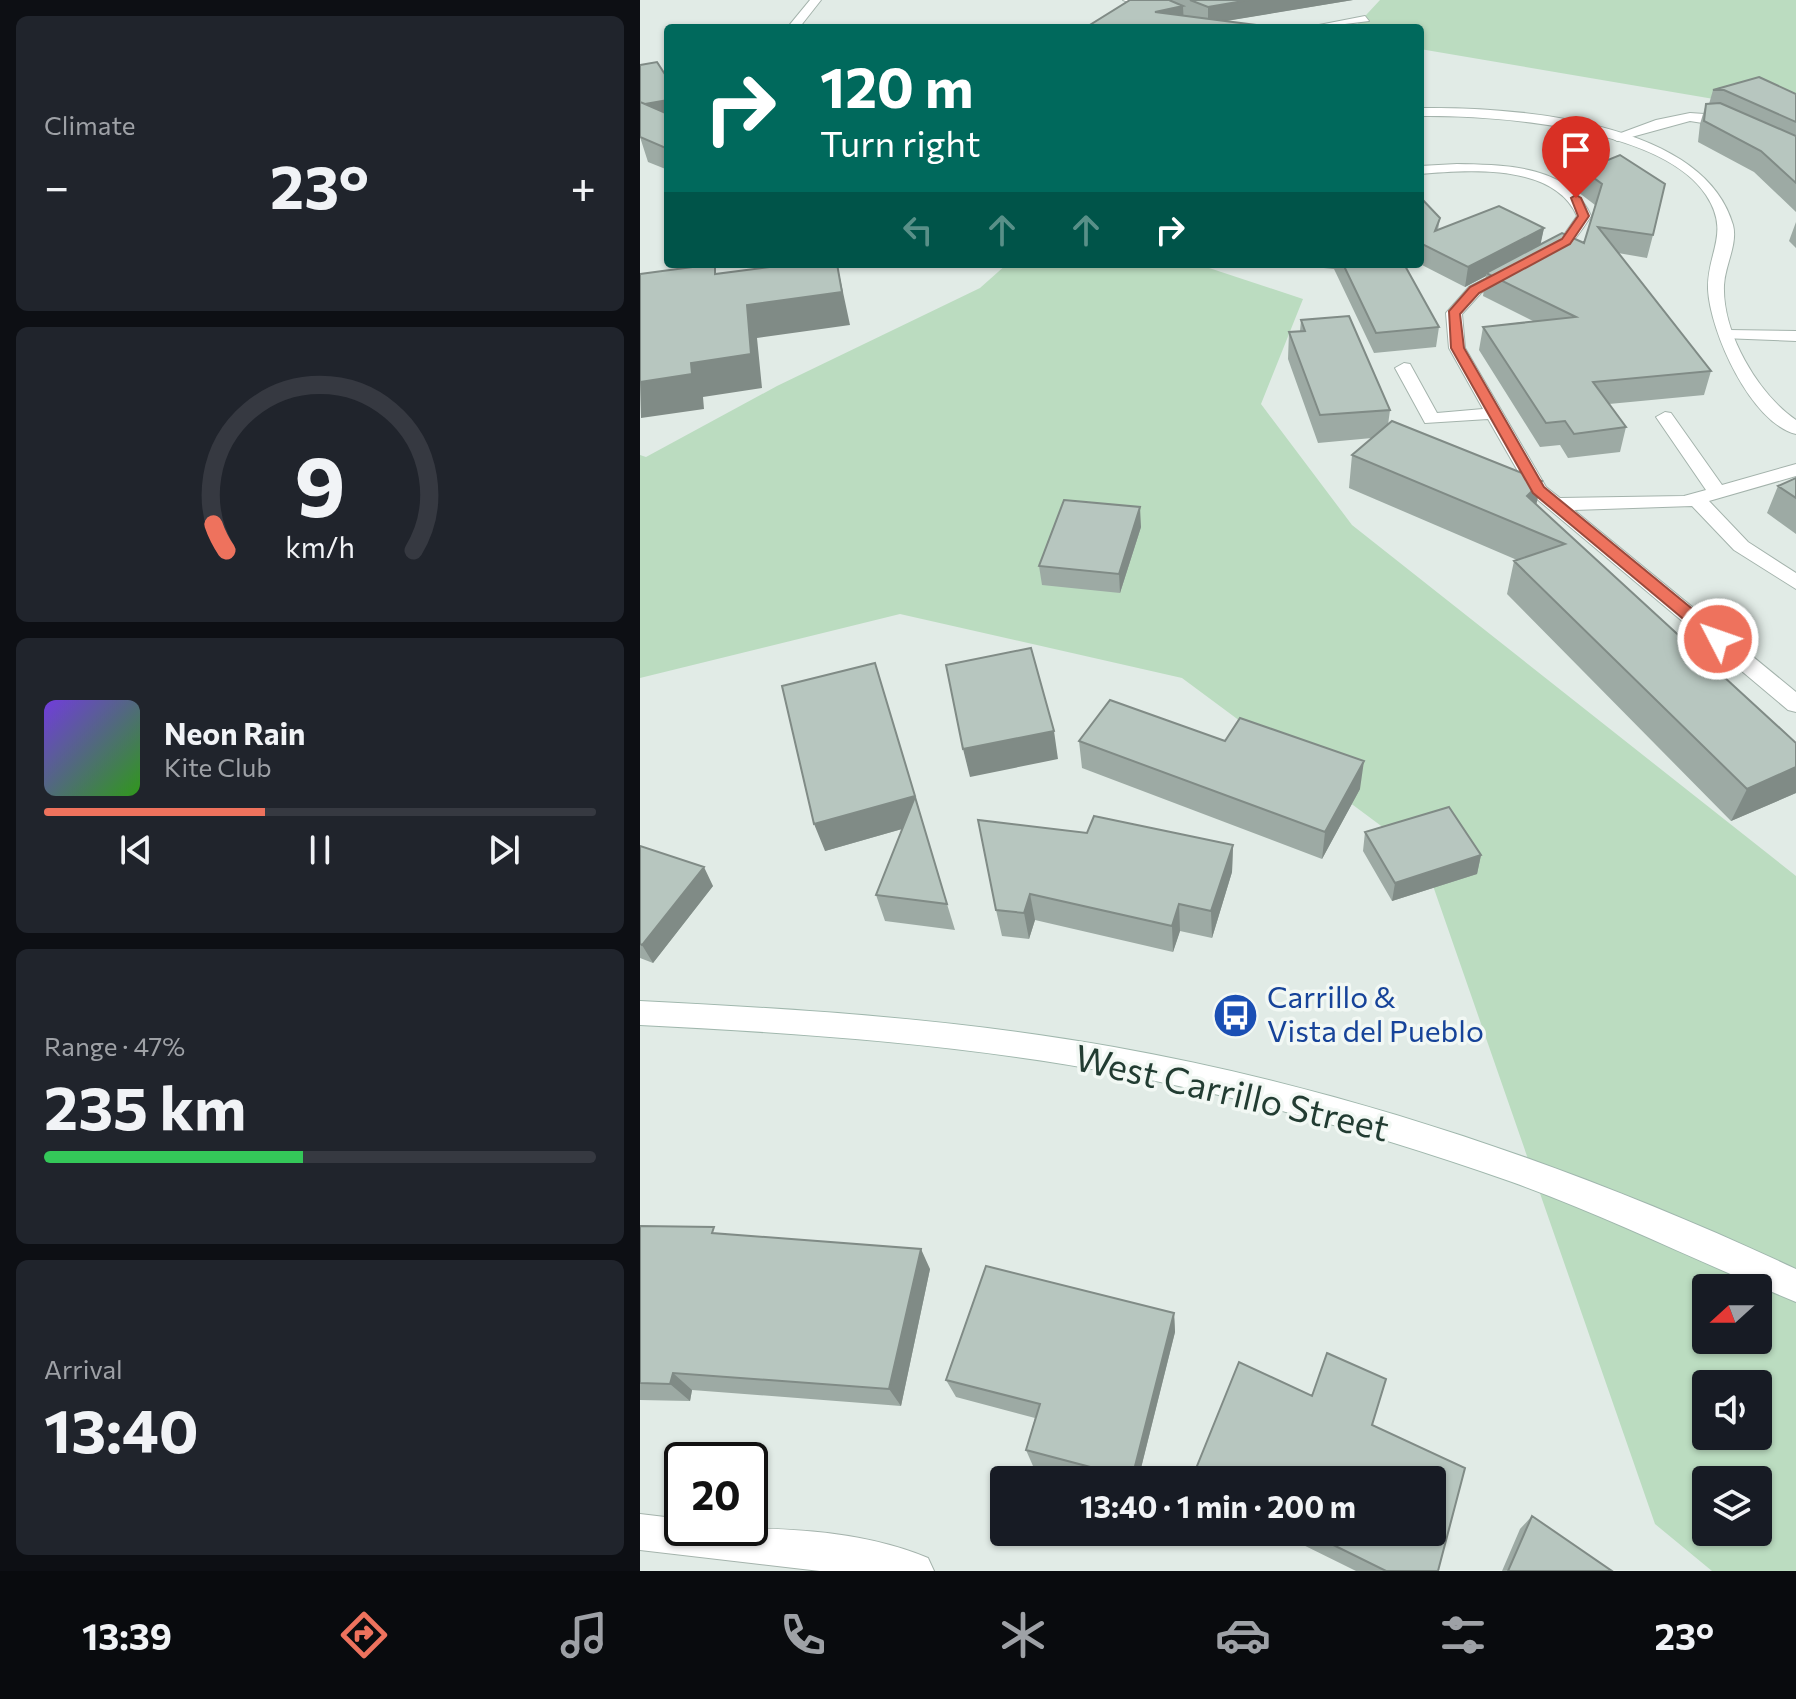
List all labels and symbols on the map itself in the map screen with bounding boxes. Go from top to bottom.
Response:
pin [1542,116,1610,198]
position arrow [1676,597,1760,681]
place label: Carrillo & Vista del Pueblo [1267,977,1484,1048]
bus stop icon: Carrillo & Vista del Pueblo [1212,991,1260,1039]
street label: West Carrillo Street [1071,1034,1394,1149]
north arrow [1692,1274,1772,1354]
speed limit sign: 20 [664,1442,768,1546]

